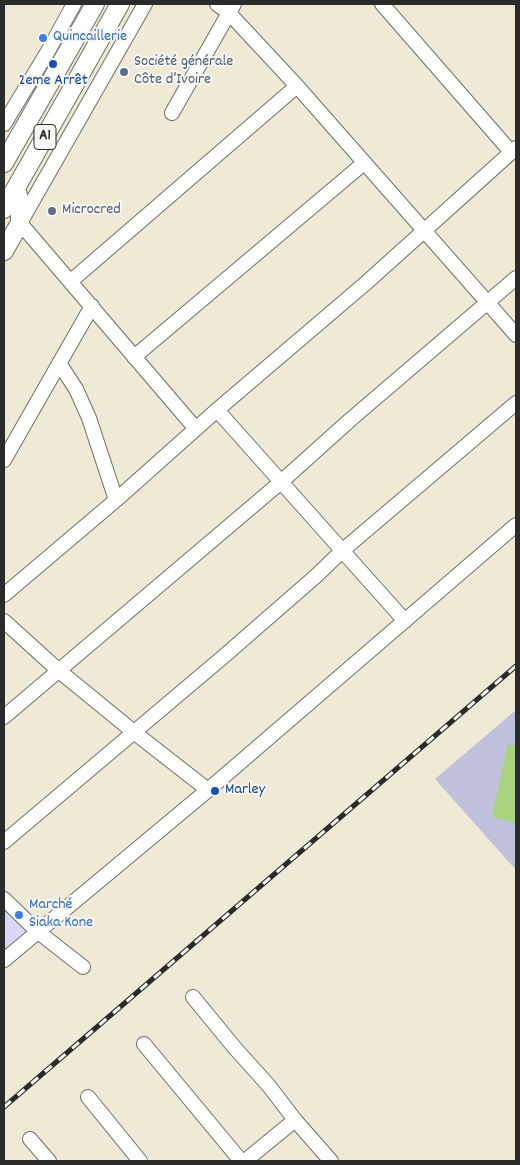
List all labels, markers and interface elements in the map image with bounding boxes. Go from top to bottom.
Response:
place label: Quincaillerie [53,28,127,48]
marker: Quincaillerie [37,32,49,44]
place label: Société générale Côte d’Ivoire [134,53,233,91]
marker: 2eme Arrêt [47,58,59,70]
marker: Société générale Côte d’Ivoire [118,66,130,78]
place label: 2eme Arrêt [18,72,88,92]
road number: A1 [34,124,56,150]
place label: Microcred [62,201,121,221]
marker: Microcred [46,205,58,217]
place label: Marley [225,781,265,801]
marker: Marley [209,785,221,797]
place label: Marché Siaka Kone [29,896,93,934]
marker: Marché Siaka Kone [13,909,25,921]

